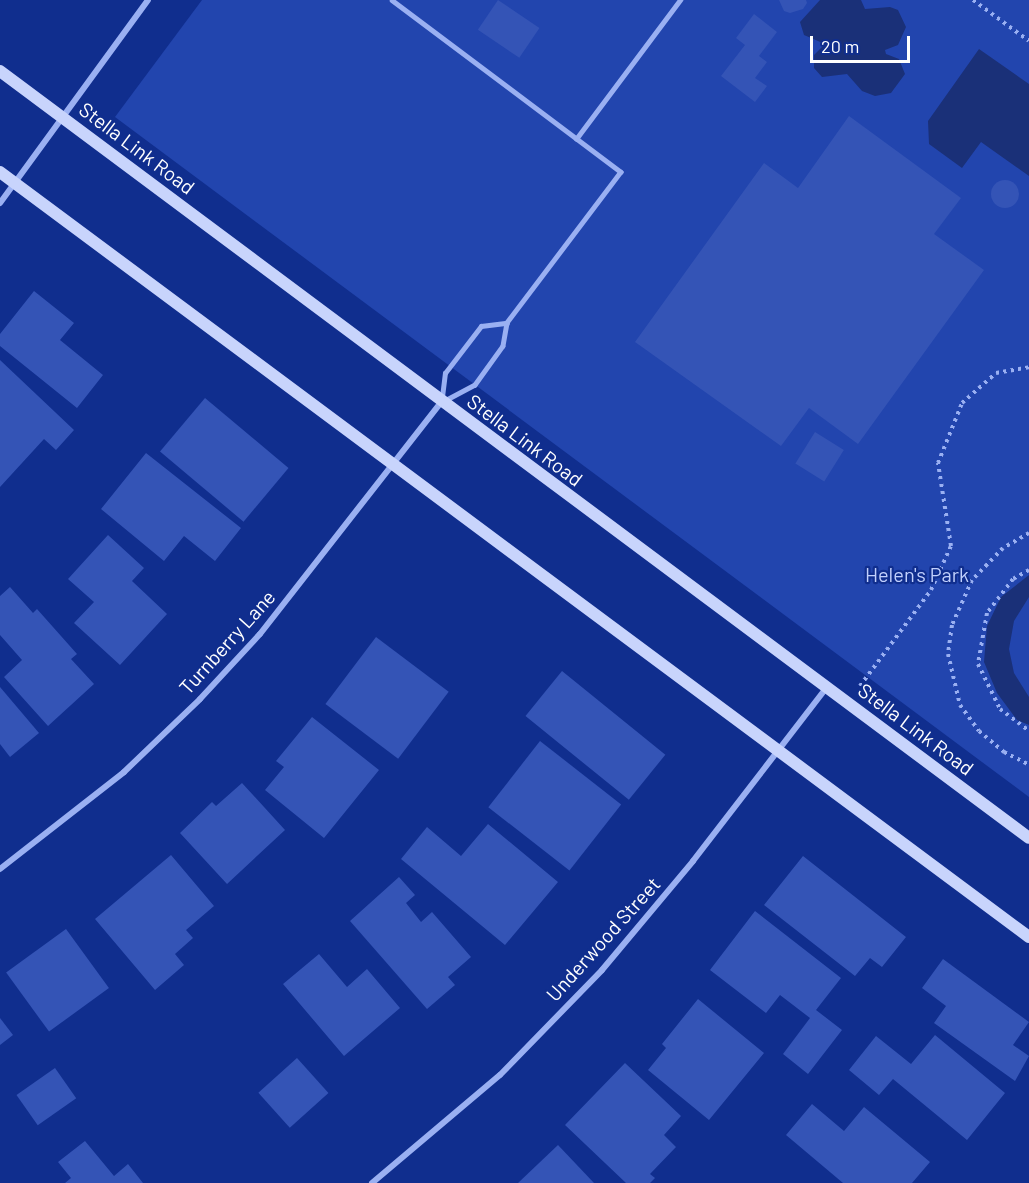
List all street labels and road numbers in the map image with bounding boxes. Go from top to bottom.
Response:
street label: Stella Link Road [75,97,199,199]
street label: Stella Link Road [463,389,587,491]
street label: Turnberry Lane [174,585,280,699]
street label: Stella Link Road [854,678,978,780]
street label: Underwood Street [541,872,665,1006]

